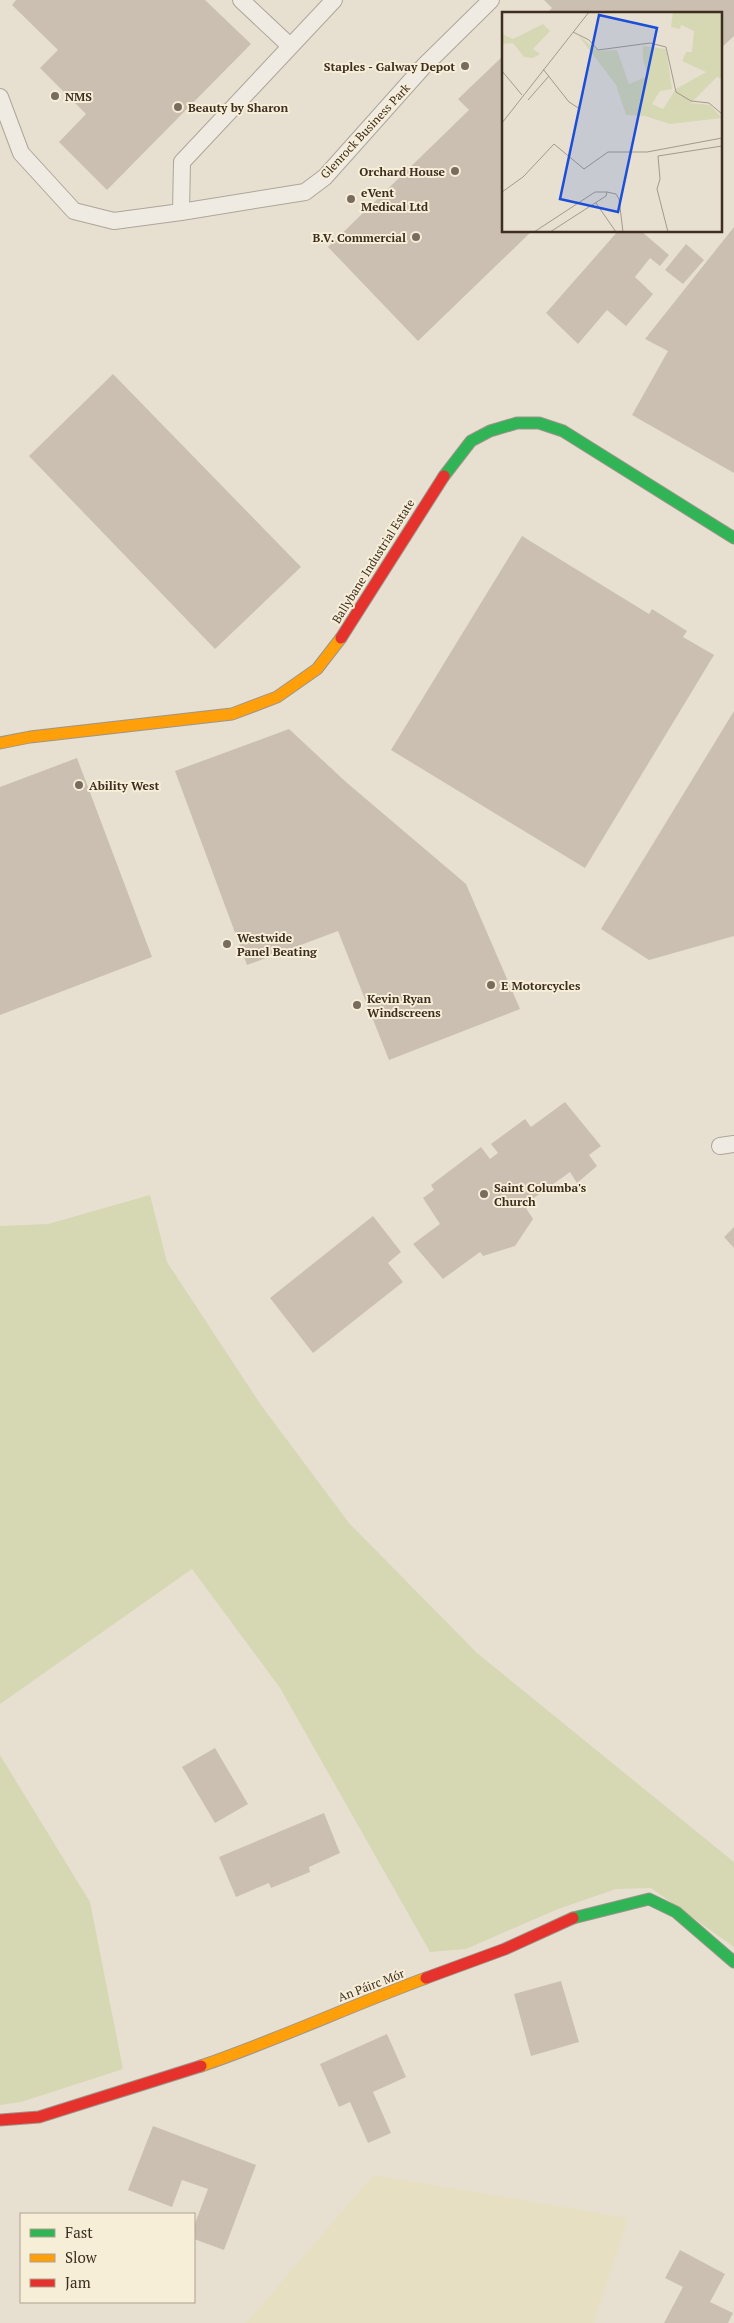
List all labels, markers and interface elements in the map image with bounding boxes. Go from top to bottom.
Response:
inset map [502,12,722,232]
place label: Staples - Galway Depot [324,59,455,74]
marker: Staples - Galway Depot [459,60,471,72]
street label: Glenrock Business Park [317,80,413,182]
place label: NMS [65,89,92,104]
marker: NMS [49,90,61,102]
place label: Beauty by Sharon [188,100,288,115]
marker: Beauty by Sharon [172,101,184,113]
place label: Orchard House [359,164,446,179]
marker: Orchard House [449,165,461,177]
place label: eVent Medical Ltd [361,185,429,214]
marker: eVent Medical Ltd [345,193,357,205]
place label: B.V. Commercial [312,230,406,245]
marker: B.V. Commercial [410,231,422,243]
street label: Ballybane Industrial Estate [328,496,418,626]
place label: Ability West [89,778,159,793]
marker: Ability West [73,779,85,791]
place label: Westwide Panel Beating [237,930,317,959]
marker: Westwide Panel Beating [221,938,233,950]
place label: E Motorcycles [501,978,581,993]
marker: E Motorcycles [485,979,497,991]
place label: Kevin Ryan Windscreens [367,991,441,1020]
marker: Kevin Ryan Windscreens [351,999,363,1011]
place label: Saint Columba's Church [494,1180,587,1209]
marker: Saint Columba's Church [478,1188,490,1200]
street label: An Páirc Mór [336,1965,407,2005]
legend [20,2213,195,2303]
text: Fast [65,2222,93,2242]
text: Slow [65,2247,98,2267]
text: Jam [65,2272,91,2292]

